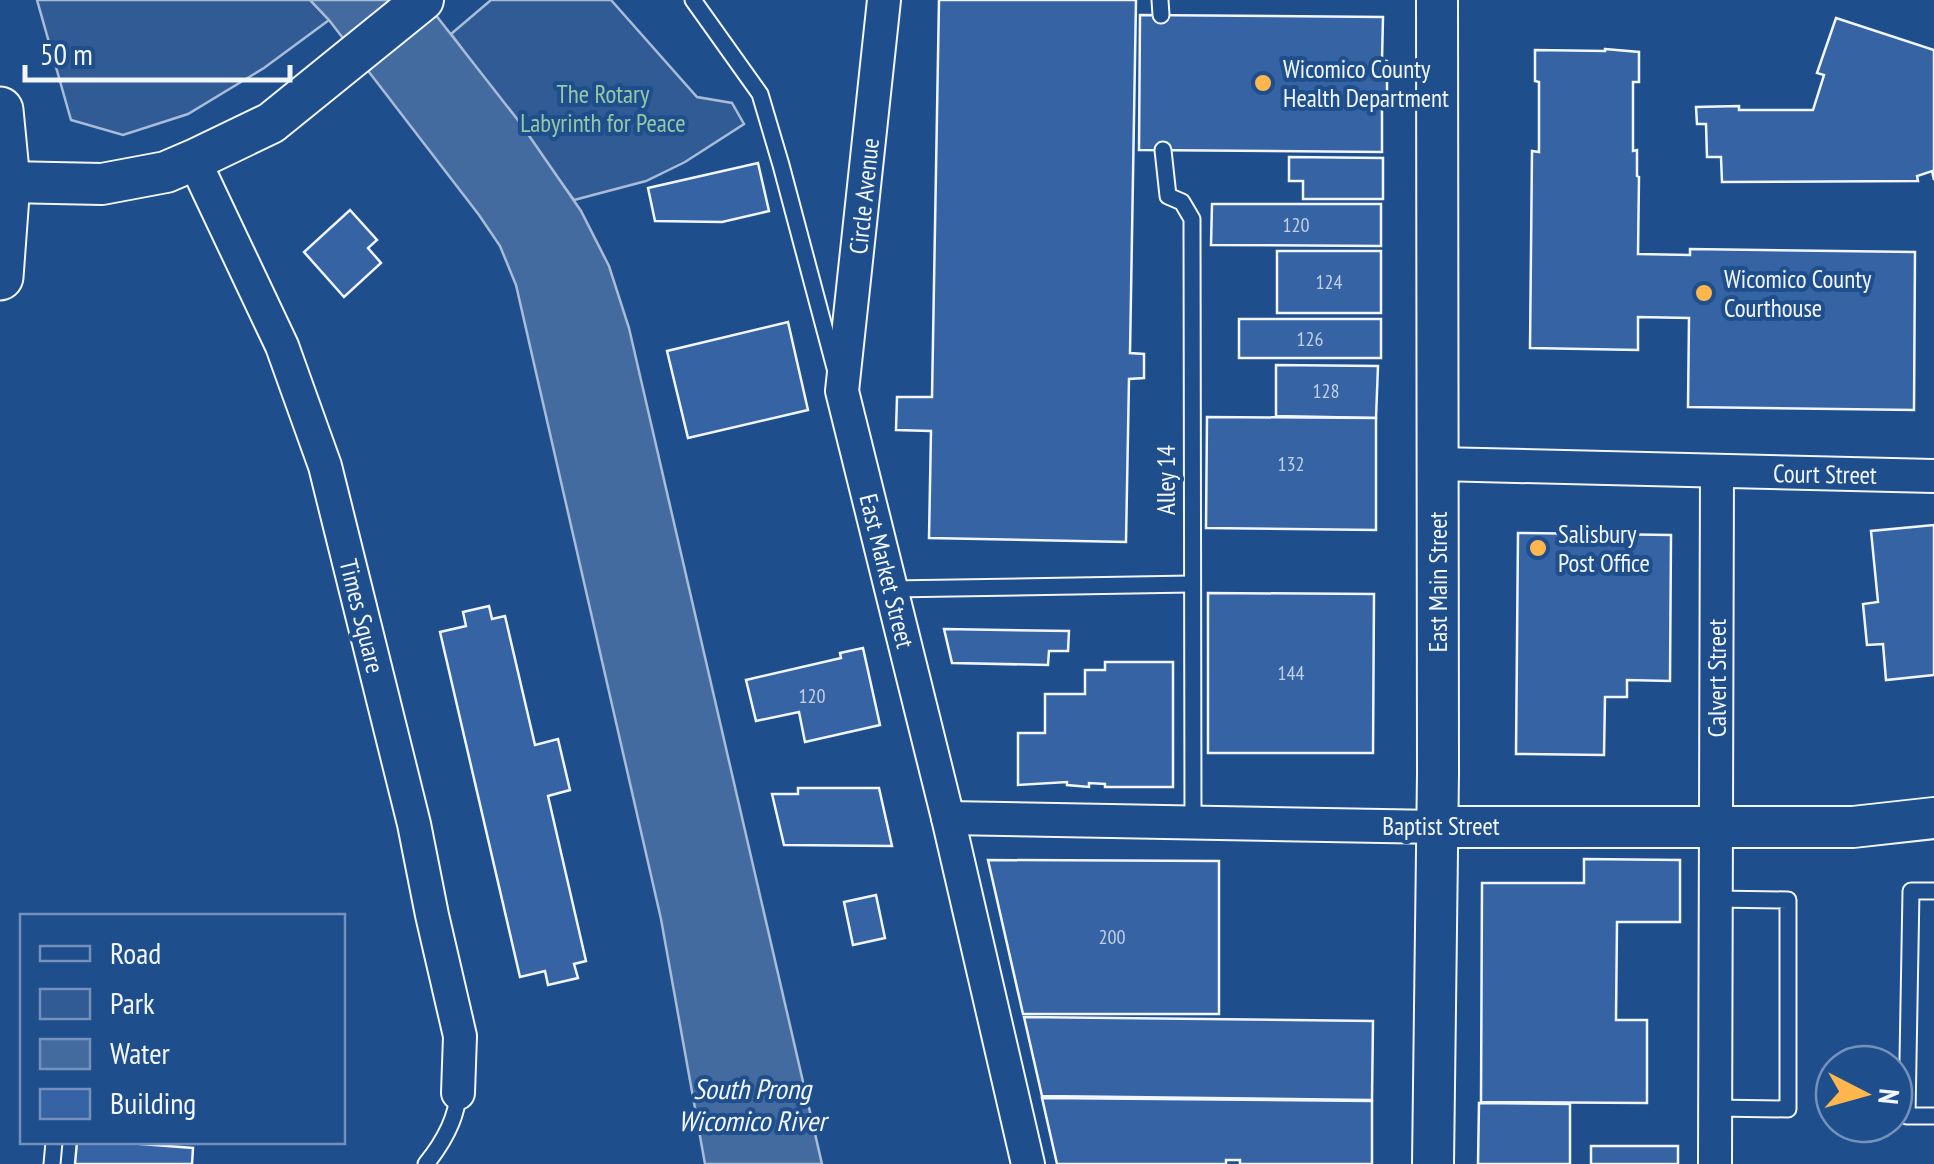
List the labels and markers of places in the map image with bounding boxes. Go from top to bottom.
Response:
place label: Wicomico County Health Department [1283,53,1449,114]
marker: Wicomico County Health Department [1252,72,1274,94]
place label: Wicomico County Courthouse [1724,263,1872,324]
marker: Wicomico County Courthouse [1693,282,1715,304]
place label: Salisbury Post Office [1558,518,1650,579]
marker: Salisbury Post Office [1527,537,1549,559]

